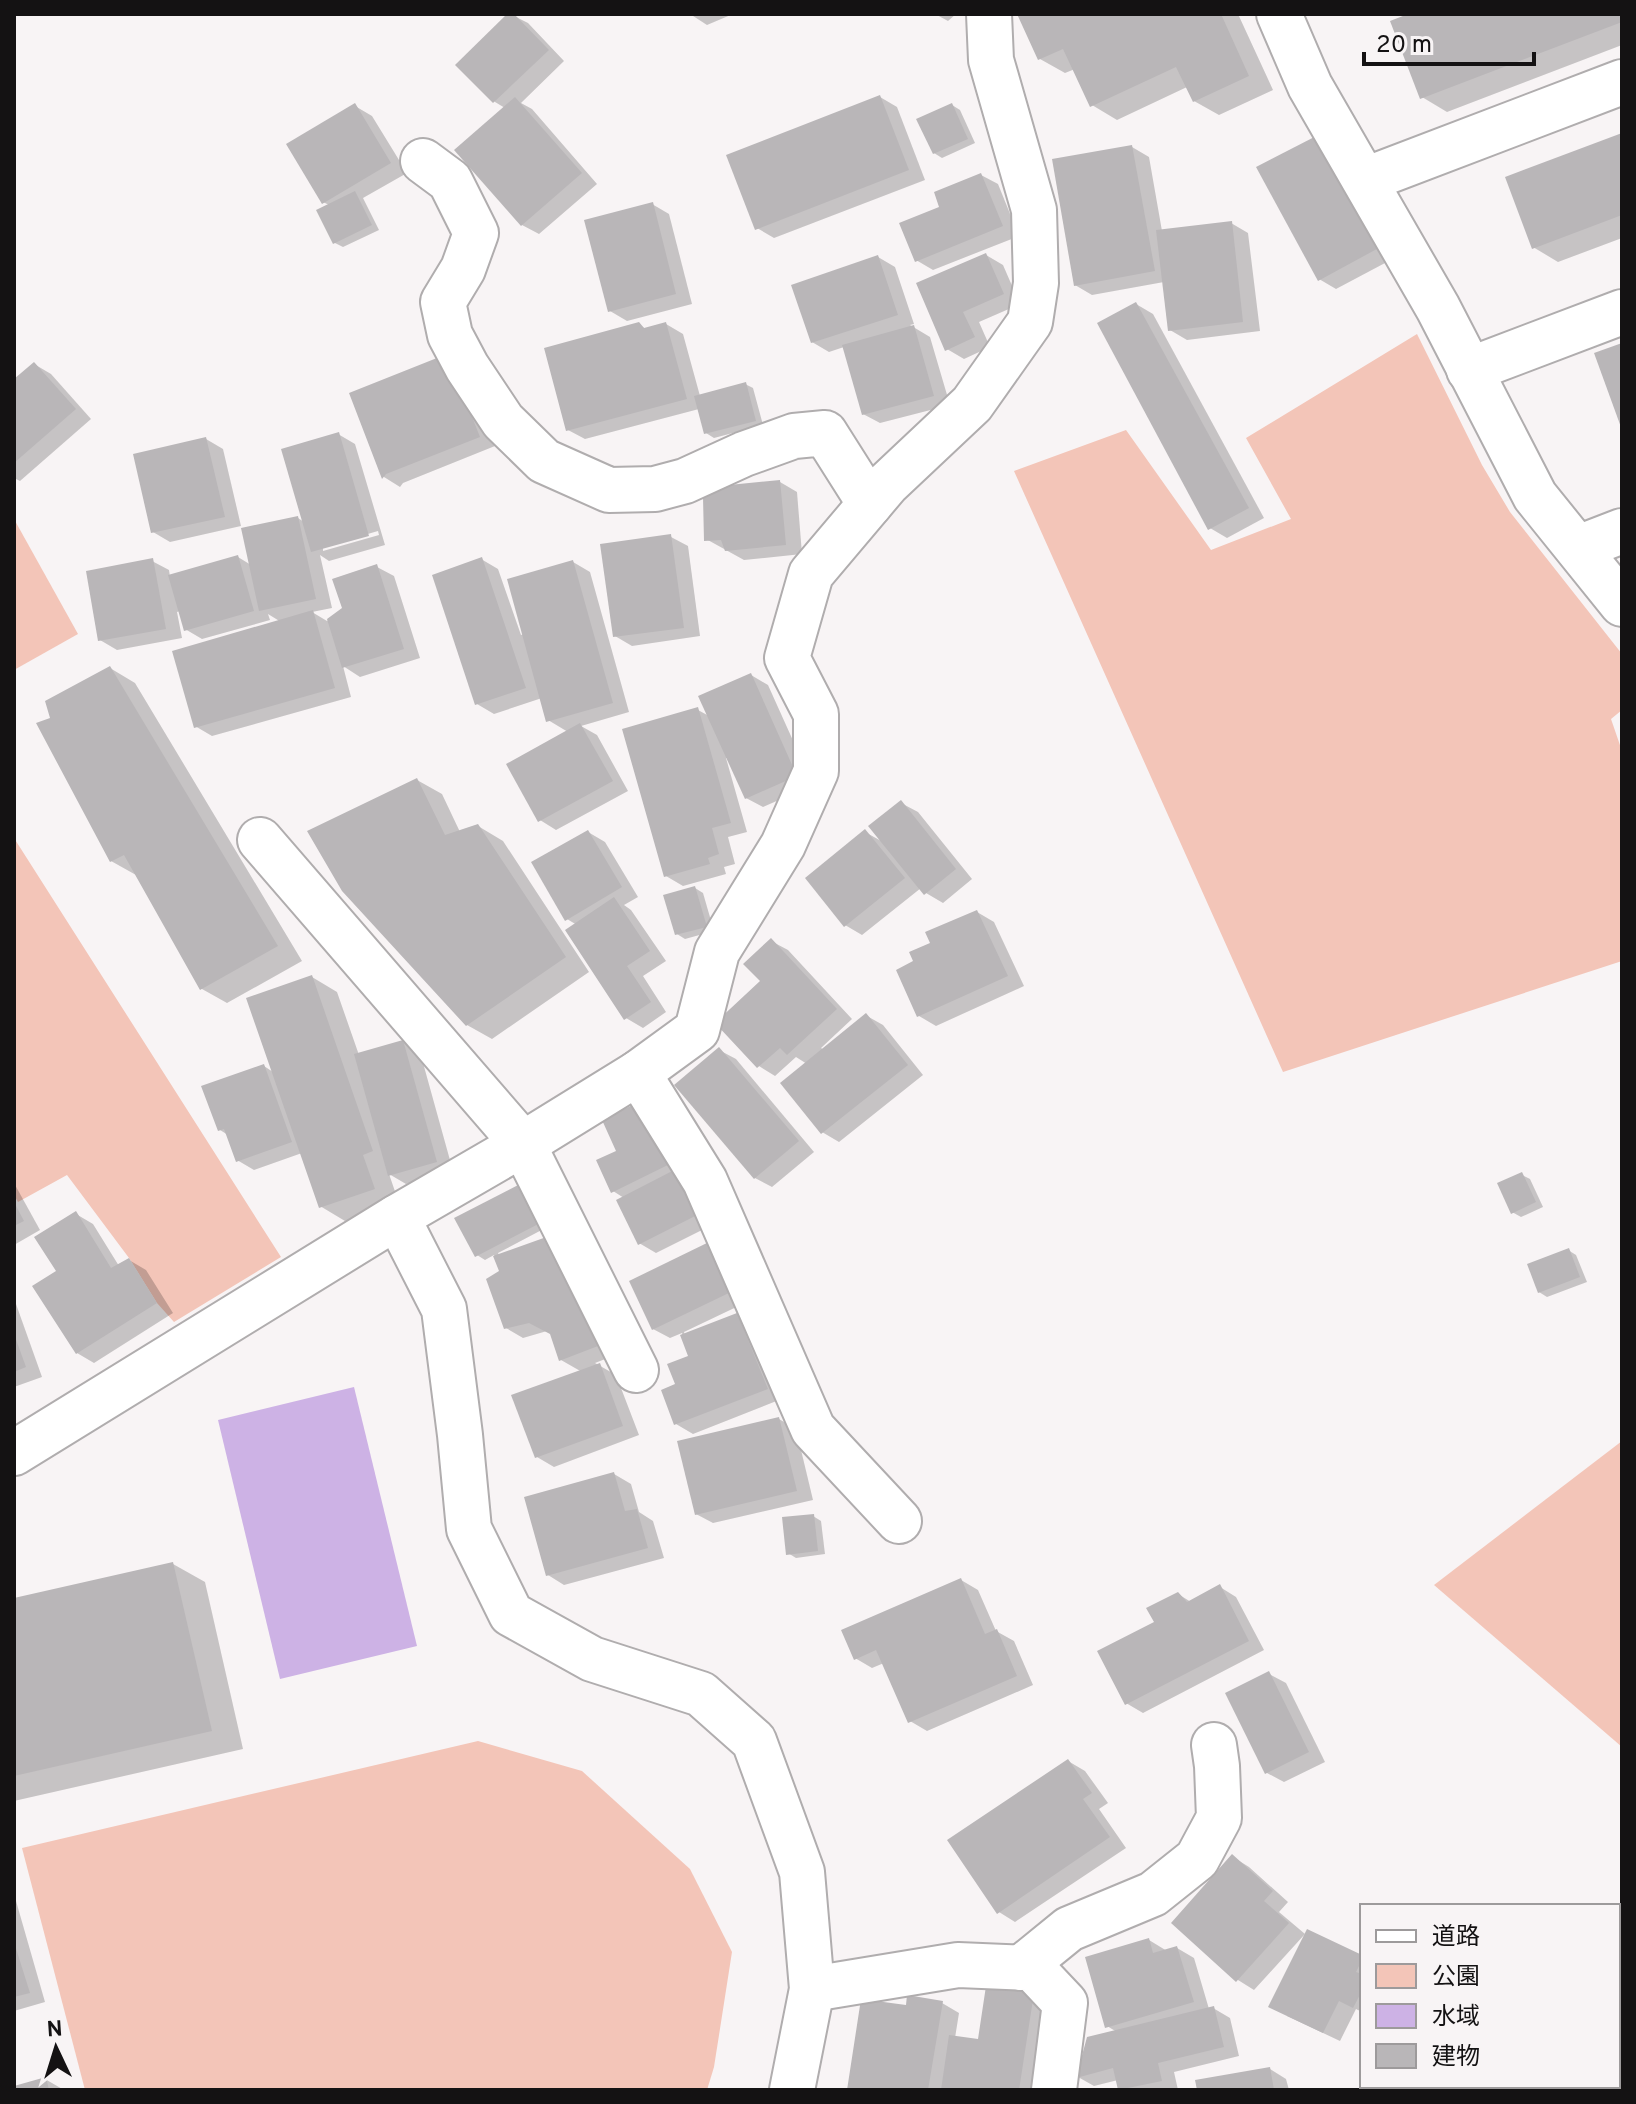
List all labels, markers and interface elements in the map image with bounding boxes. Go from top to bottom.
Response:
scale bar [1364,16,1534,66]
text: 20 m [1376,31,1432,61]
legend [1360,1904,1620,2088]
text: 道路 [1432,1923,1480,1953]
text: 公園 [1432,1963,1480,1993]
text: 水域 [1432,2003,1480,2033]
north arrow [16,2008,96,2088]
text: N [46,2017,64,2045]
text: 建物 [1432,2043,1480,2073]

